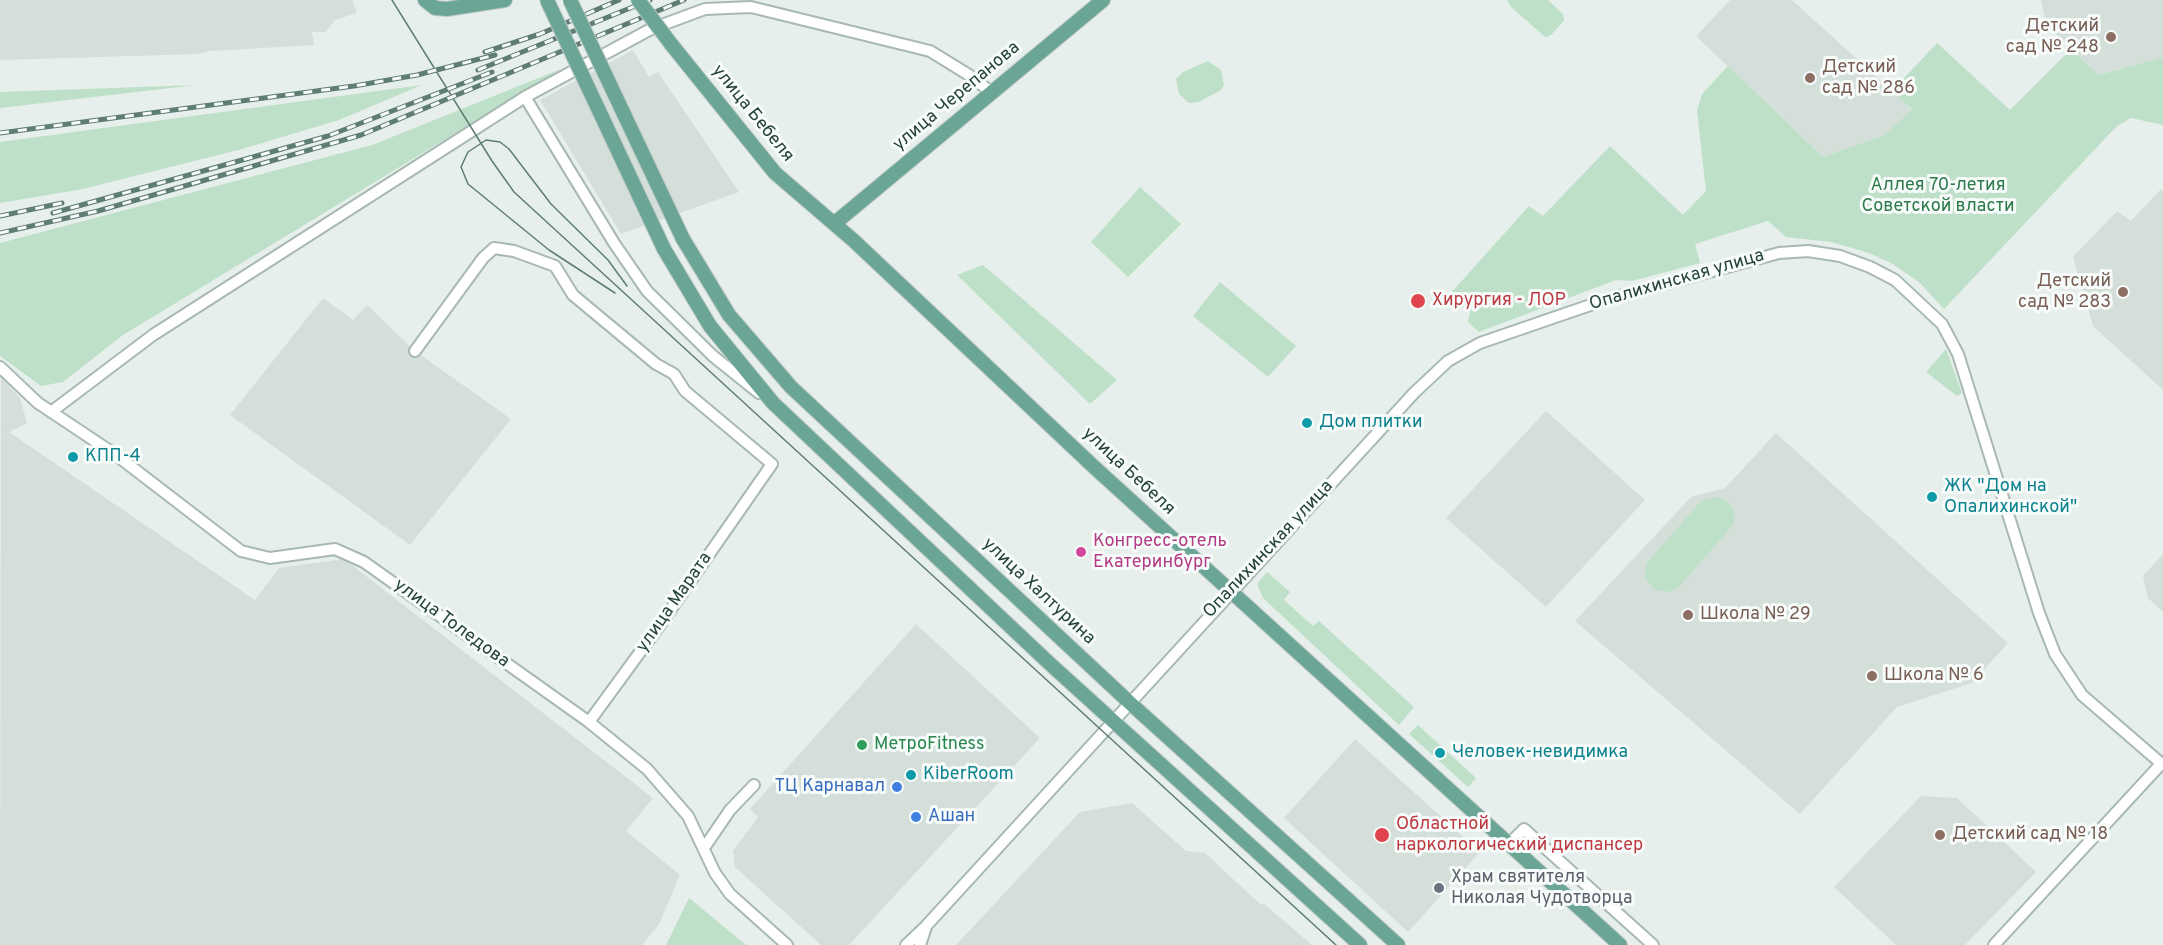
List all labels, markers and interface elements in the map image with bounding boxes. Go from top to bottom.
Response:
place label: Детский сад № 248 [2006,16,2099,58]
marker: Детский сад № 248 [2104,30,2118,44]
street label: улица Черепанова [889,38,1025,156]
place label: Детский сад № 286 [1822,57,1915,100]
street label: улица Бебеля [706,61,798,167]
marker: Детский сад № 286 [1803,71,1817,85]
park label: Аллея 70-летия Советской власти [1861,175,2015,218]
street label: Опалихинская улица [1587,246,1767,316]
place label: Детский сад № 283 [2018,271,2111,314]
marker: Детский сад № 283 [2116,285,2130,299]
place label: Хирургия - ЛОР [1432,290,1566,312]
marker: Хирургия - ЛОР [1409,292,1427,310]
place label: Дом плитки [1319,412,1423,434]
marker: Дом плитки [1300,416,1314,430]
street label: улица Бебеля [1077,424,1179,520]
place label: КПП-4 [85,446,141,468]
marker: КПП-4 [66,450,80,464]
street label: Опалихинская улица [1199,476,1339,624]
place label: ЖК "Дом на Опалихинской" [1944,476,2077,518]
marker: ЖК "Дом на Опалихинской" [1925,490,1939,504]
place label: Конгресс-отель Екатеринбург [1093,531,1227,574]
street label: улица Халтурина [977,534,1099,650]
marker: Конгресс-отель Екатеринбург [1074,545,1088,559]
street label: улица Марата [633,549,717,657]
street label: улица Толедова [389,575,513,673]
place label: Школа № 29 [1700,604,1811,626]
marker: Школа № 29 [1681,608,1695,622]
place label: Школа № 6 [1884,665,1984,687]
marker: Школа № 6 [1865,669,1879,683]
place label: МетроFitness [874,734,984,756]
marker: МетроFitness [855,738,869,752]
place label: Человек-невидимка [1452,742,1628,764]
marker: Человек-невидимка [1433,746,1447,760]
place label: KiberRoom [923,764,1014,786]
marker: KiberRoom [904,768,918,782]
place label: ТЦ Карнавал [774,776,885,798]
marker: ТЦ Карнавал [890,780,904,794]
place label: Ашан [928,806,975,828]
marker: Ашан [909,810,923,824]
place label: Областной наркологический диспансер [1396,814,1643,856]
place label: Детский сад № 18 [1952,824,2108,846]
marker: Областной наркологический диспансер [1373,826,1391,844]
marker: Детский сад № 18 [1933,828,1947,842]
place label: Храм святителя Николая Чудотворца [1451,867,1633,910]
marker: Храм святителя Николая Чудотворца [1432,881,1446,895]

